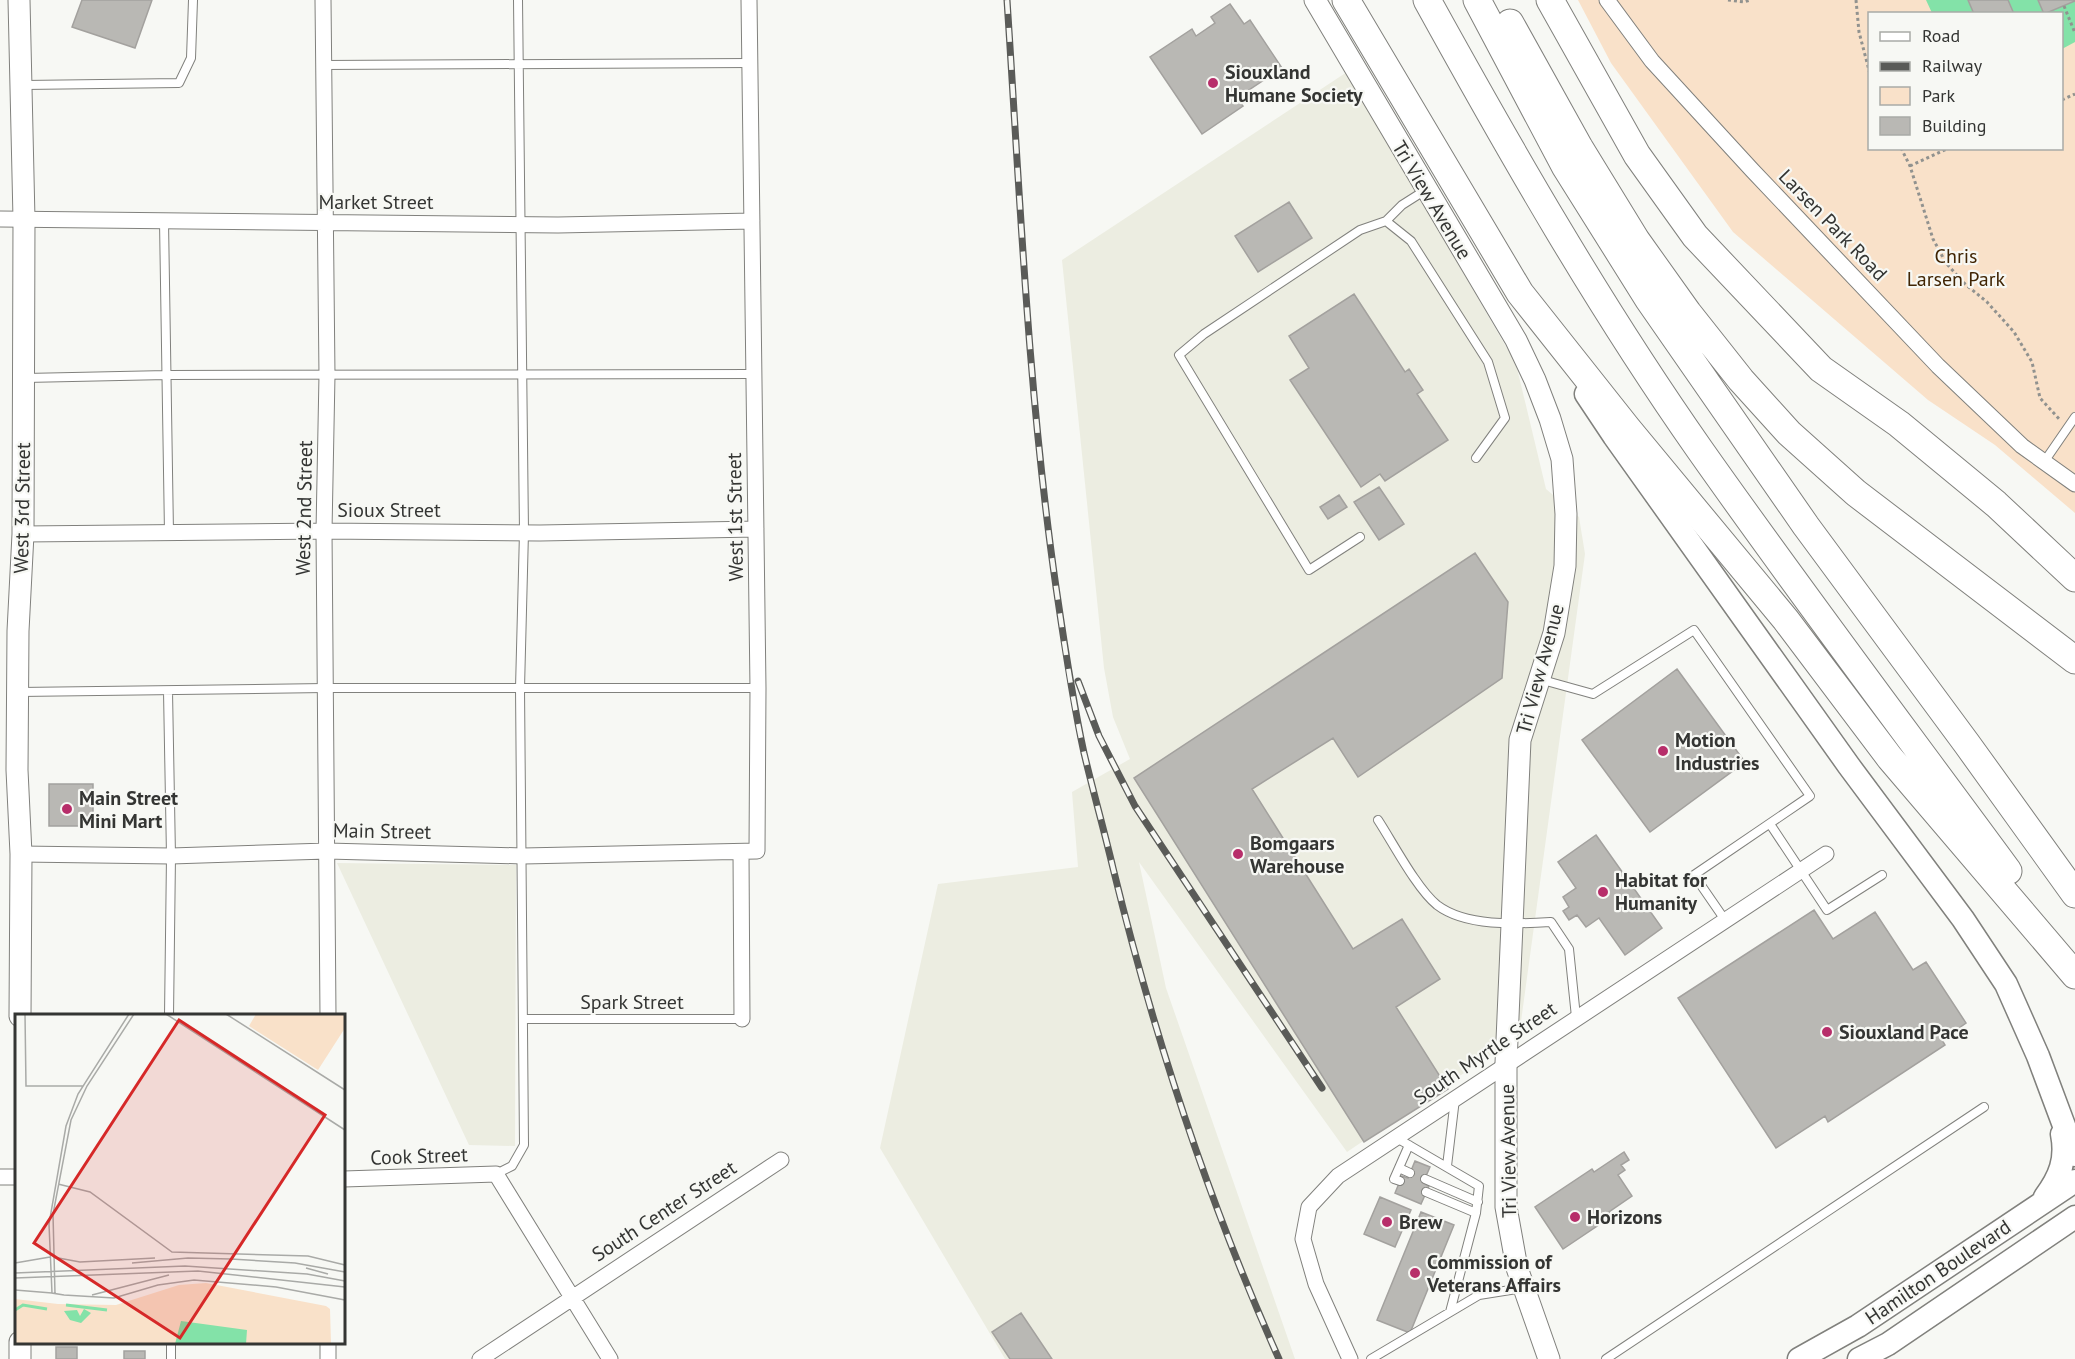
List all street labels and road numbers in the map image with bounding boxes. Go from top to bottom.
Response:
street label: Tri View Avenue [1386,136,1478,264]
street label: Larsen Park Road [1773,164,1893,286]
street label: Market Street [318,189,434,215]
street label: West 2nd Street [290,440,318,576]
street label: West 3rd Street [8,442,36,574]
street label: West 1st Street [721,452,749,582]
street label: Sioux Street [337,497,441,523]
street label: Tri View Avenue [1510,601,1570,737]
street label: Main Street [333,817,432,845]
street label: Spark Street [580,989,684,1015]
street label: South Myrtle Street [1409,995,1562,1110]
street label: Tri View Avenue [1494,1084,1522,1218]
street label: Cook Street [370,1141,468,1171]
street label: South Center Street [587,1155,741,1267]
street label: Hamilton Boulevard [1860,1214,2016,1330]

